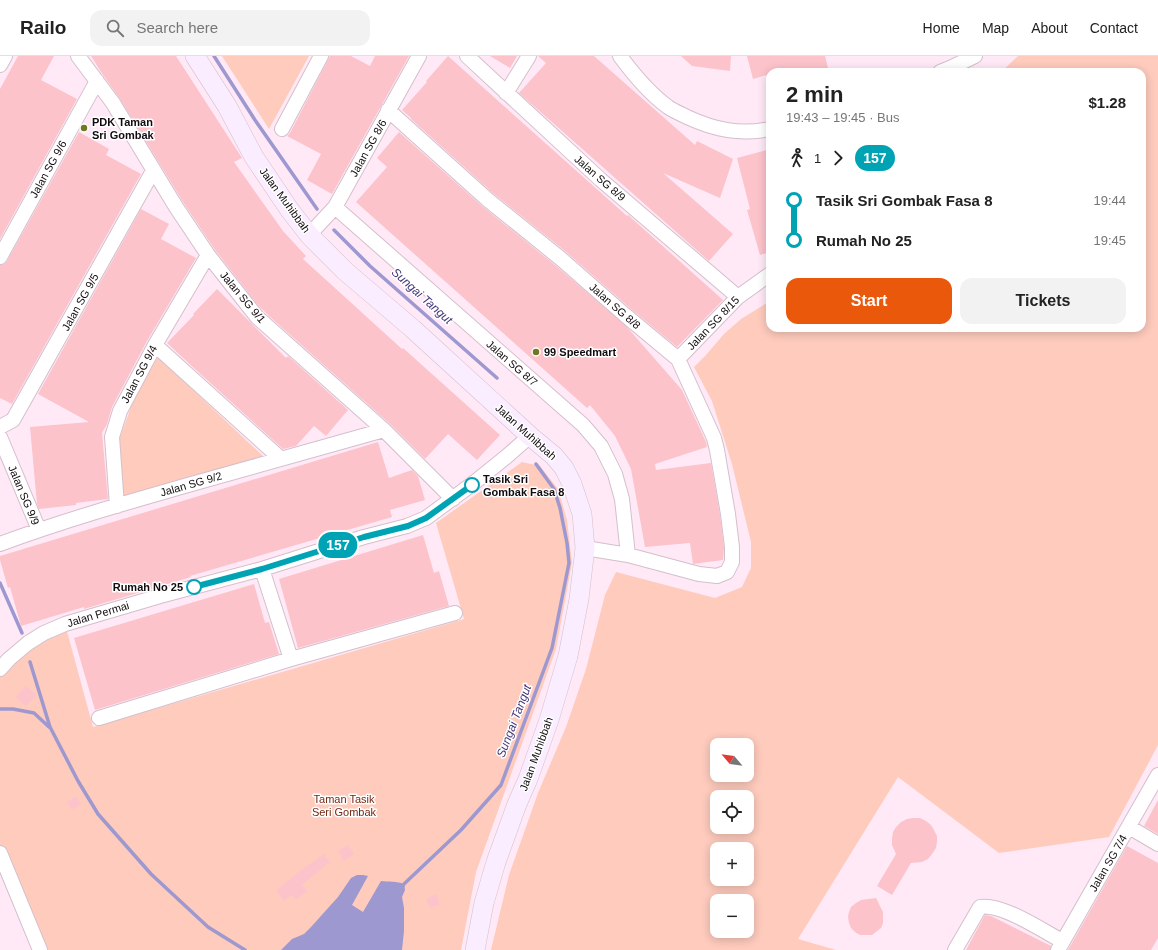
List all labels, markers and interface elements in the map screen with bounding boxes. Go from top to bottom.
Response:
search box [90,10,370,46]
text: Railo [20,17,66,38]
icon: search [104,17,126,39]
text: Search here [136,19,218,36]
text: Home [923,20,960,36]
text: Map [982,20,1009,36]
text: About [1031,20,1068,36]
text: Contact [1090,20,1138,36]
text: 2 min [786,82,843,107]
text: $1.28 [1088,94,1126,111]
text: 19:43 – 19:45 · Bus [786,110,899,125]
place label: PDK Taman Sri Gombak [92,116,155,141]
street label: Jalan SG 8/6 [347,117,389,179]
marker: PDK Taman Sri Gombak [79,123,89,133]
street label: Jalan SG 9/6 [27,138,69,200]
icon: walk [786,147,808,169]
icon: forward [827,147,849,169]
text: 157 [863,150,887,166]
text: 1 [814,151,821,166]
street label: Jalan SG 8/9 [572,153,628,203]
street label: Jalan Muhibbah [257,165,313,235]
text: Tasik Sri Gombak Fasa 8 [816,192,992,209]
text: 19:44 [1093,193,1126,208]
text: Rumah No 25 [816,232,912,249]
text: 19:45 [1093,233,1126,248]
water label: Sungai Tangut [389,265,456,327]
street label: Jalan SG 9/1 [218,269,268,325]
street label: Jalan SG 9/5 [59,271,101,333]
button: Start [786,278,952,324]
button: Tickets [960,278,1126,324]
street label: Jalan SG 8/8 [587,281,643,331]
street label: Jalan SG 8/15 [684,294,742,352]
street label: Jalan SG 8/7 [484,338,540,388]
street label: Jalan SG 9/4 [119,343,159,405]
place label: 99 Speedmart [544,346,616,358]
marker: 99 Speedmart [531,347,541,357]
street label: Jalan Muhibbah [493,402,559,462]
street label: Jalan SG 9/9 [6,463,42,527]
street label: Jalan SG 9/2 [159,469,223,499]
place label: Tasik Sri Gombak Fasa 8 [483,473,564,498]
marker: Tasik Sri Gombak Fasa 8 [464,477,480,493]
line badge: 157 [315,532,361,558]
text: 157 [326,537,350,553]
marker: Rumah No 25 [186,579,202,595]
place label: Rumah No 25 [113,581,183,593]
street label: Jalan Permai [66,599,130,629]
water label: Sungai Tangut [494,682,535,759]
street label: Jalan Muhibbah [517,715,555,793]
north arrow [710,738,754,782]
map controls [710,738,754,938]
button: locate [710,790,754,834]
park label: Taman Tasik Seri Gombak [312,793,377,818]
street label: Jalan SG 7/4 [1087,832,1129,894]
button: + [710,842,754,886]
button: − [710,894,754,938]

